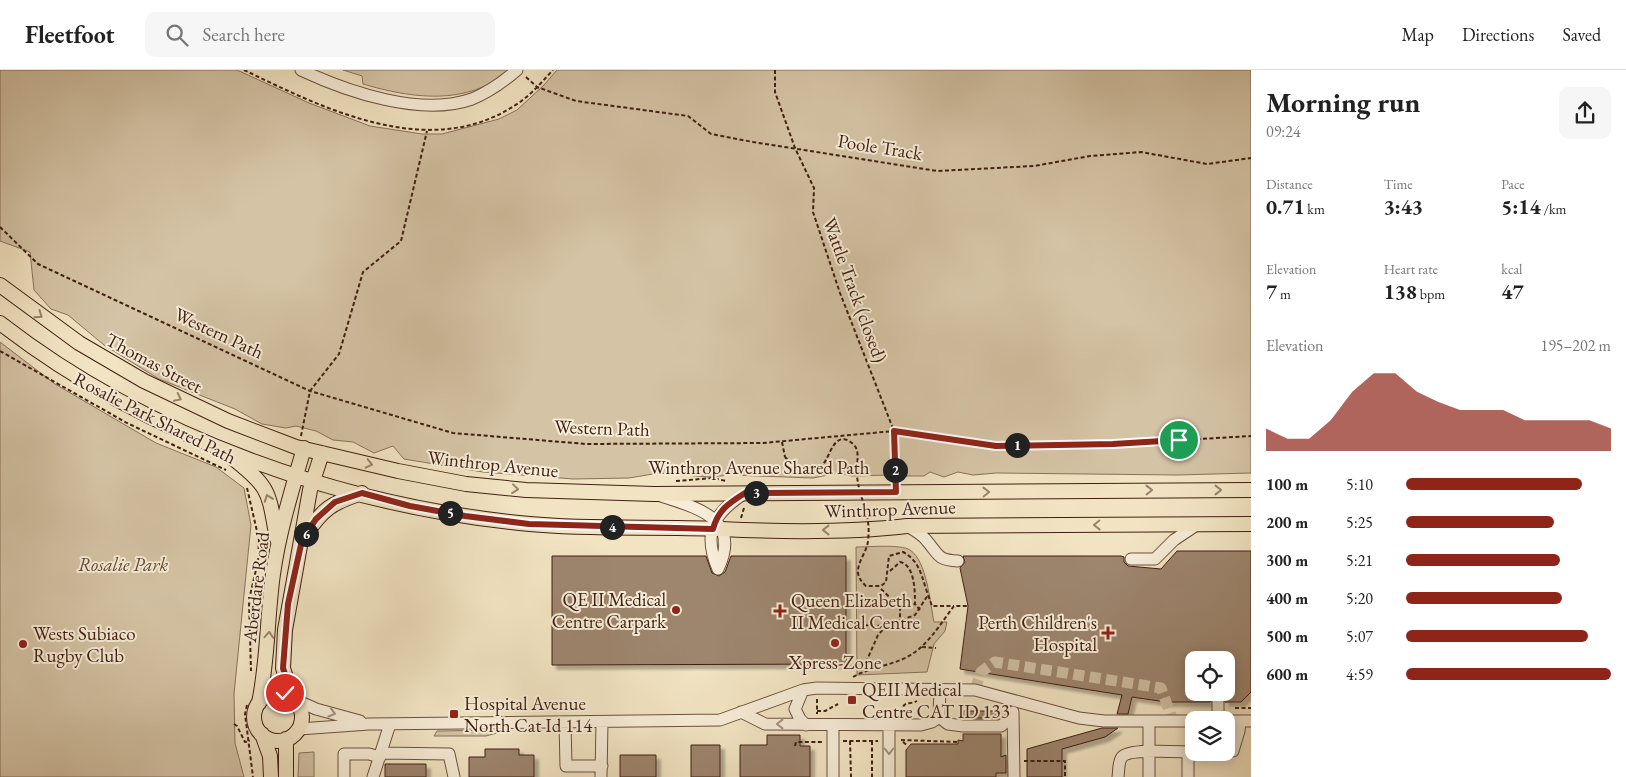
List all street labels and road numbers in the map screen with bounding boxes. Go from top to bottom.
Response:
street label: Poole Track [836,128,925,166]
street label: Wattle Track (closed) [817,214,893,366]
street label: Western Path [170,301,268,365]
street label: Thomas Street [101,327,207,399]
street label: Rosalie Park Shared Path [69,366,241,470]
street label: Western Path [554,414,650,442]
street label: Winthrop Avenue [426,445,560,483]
street label: Winthrop Avenue Shared Path [648,455,870,480]
street label: Winthrop Avenue [824,494,956,524]
street label: Aberdare Road [237,530,275,645]

